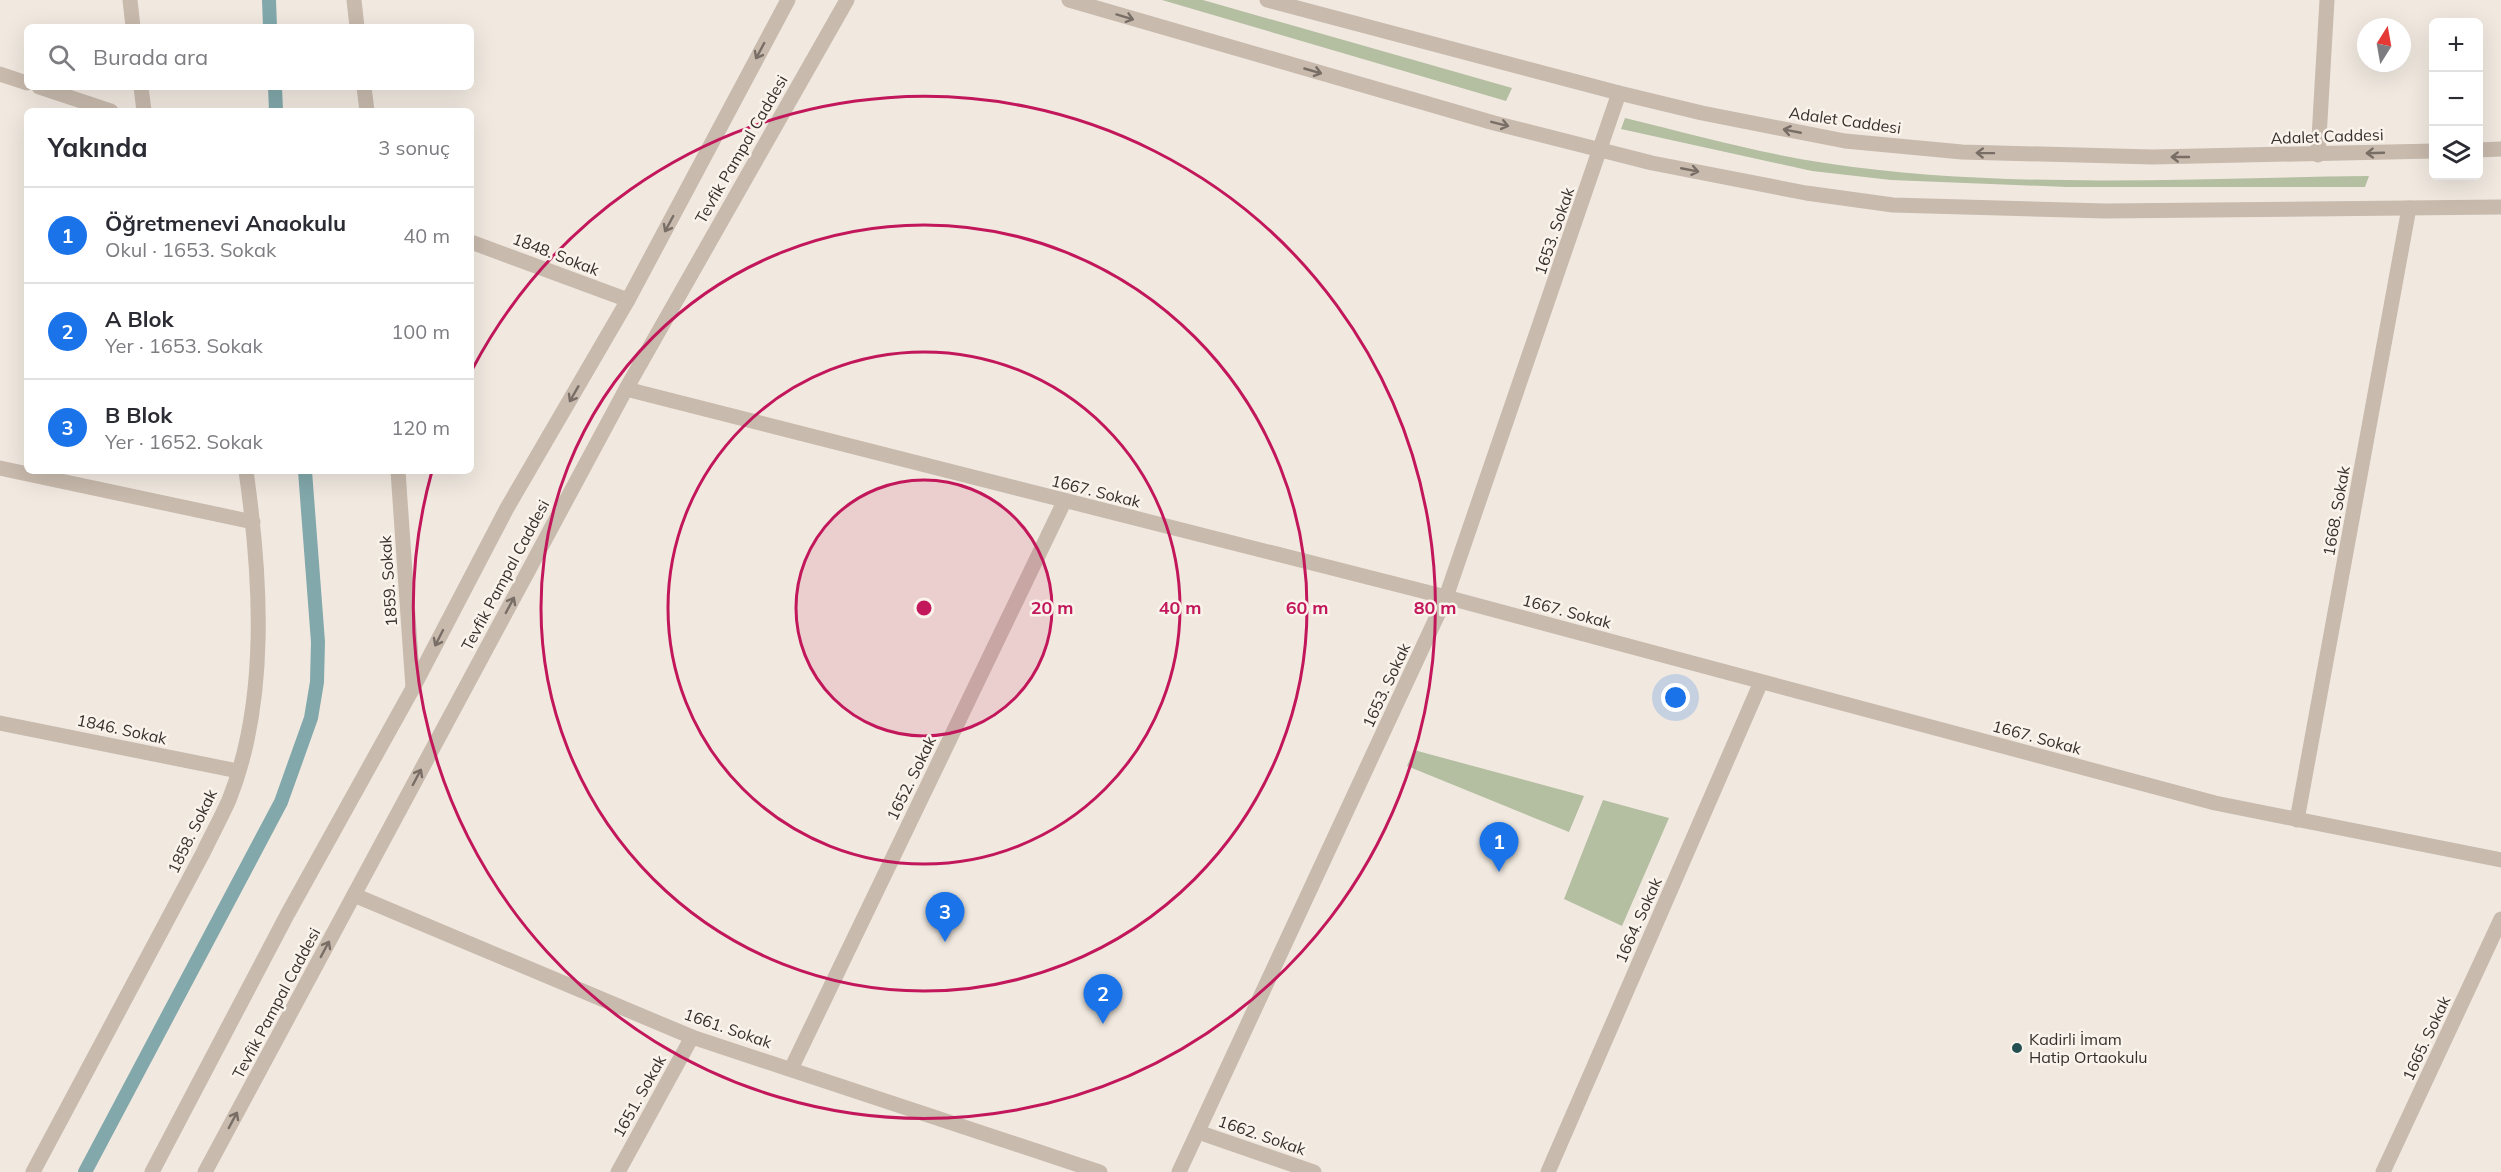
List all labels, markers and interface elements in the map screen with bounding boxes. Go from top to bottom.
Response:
one-way arrow [1115,12,1134,23]
north arrow [2357,18,2411,72]
map controls [2429,18,2483,180]
button: + [2429,18,2483,72]
search box [24,24,474,90]
icon: search [45,41,78,74]
one-way arrow [754,42,765,60]
text: Burada ara [93,43,208,71]
one-way arrow [1303,66,1322,77]
street label: Tevfik Pampal Caddesi [690,71,792,227]
button: − [2429,72,2483,126]
street label: Adalet Caddesi [1788,102,1902,138]
one-way arrow [1491,119,1510,131]
street label: Adalet Caddesi [2270,124,2384,148]
one-way arrow [1782,125,1802,136]
button: layers [2429,126,2483,180]
text: Yakında [48,131,148,164]
text: 3 sonuç [378,135,450,160]
one-way arrow [1976,147,1996,159]
one-way arrow [2366,147,2386,159]
one-way arrow [2171,151,2191,163]
one-way arrow [1680,165,1699,176]
street label: 1653. Sokak [1530,184,1579,277]
text: Öğretmenevi Anaokulu [105,209,346,237]
one-way arrow [663,214,674,232]
text: 1 [62,223,74,248]
text: 40 m [403,223,450,248]
street label: 1848. Sokak [510,228,603,280]
text: Okul · 1653. Sokak [105,237,276,262]
text: A Blok [105,305,174,333]
text: 2 [62,319,74,344]
text: 100 m [391,319,450,344]
text: Yer · 1653. Sokak [105,333,263,358]
one-way arrow [567,385,579,402]
text: B Blok [105,401,172,429]
text: 3 [62,415,74,440]
text: 120 m [391,415,450,440]
text: Yer · 1652. Sokak [105,429,263,454]
street label: 1668. Sokak [2318,464,2354,558]
street label: 1667. Sokak [1049,470,1143,512]
street label: Tevfik Pampal Caddesi [457,496,553,654]
street label: 1859. Sokak [375,534,401,627]
street label: 1667. Sokak [1520,590,1614,633]
text: 20 m [1031,596,1073,619]
text: 40 m [1159,596,1201,619]
text: 60 m [1286,596,1328,619]
text: 80 m [1414,596,1456,619]
one-way arrow [504,597,516,614]
centre of rings [914,598,934,618]
one-way arrow [433,629,445,647]
street label: 1653. Sokak [1358,639,1415,731]
your location [1661,683,1690,712]
street label: 1846. Sokak [75,710,169,748]
street label: 1667. Sokak [1990,716,2084,759]
street label: 1652. Sokak [882,732,940,823]
one-way arrow [412,768,424,786]
street label: 1858. Sokak [163,785,221,876]
pin: 1 [1480,822,1518,872]
street label: 1664. Sokak [1610,874,1666,966]
pin: 3 [926,892,964,942]
street label: Tevfik Pampal Caddesi [228,924,324,1082]
one-way arrow [319,941,331,958]
pin: 2 [1084,974,1122,1024]
street label: 1665. Sokak [2398,992,2455,1084]
street label: 1661. Sokak [682,1004,775,1053]
place label: Kadirli İmam Hatip Ortaokulu [2029,1029,2147,1067]
marker: Kadirli İmam Hatip Ortaokulu [2010,1041,2024,1055]
street label: 1651. Sokak [608,1051,670,1141]
street label: 1662. Sokak [1216,1111,1309,1160]
one-way arrow [228,1112,239,1130]

